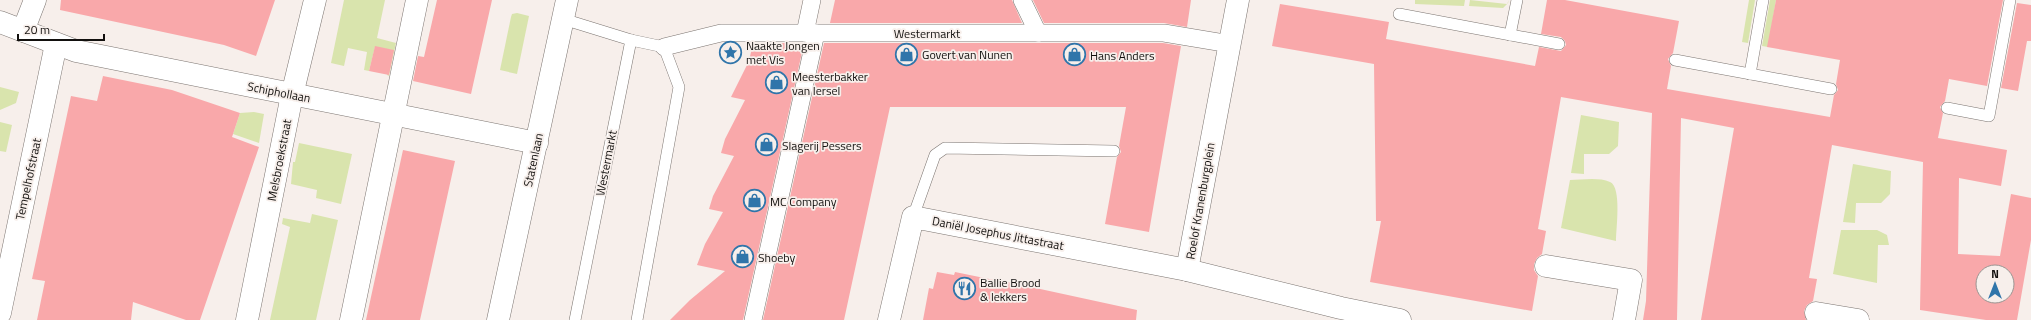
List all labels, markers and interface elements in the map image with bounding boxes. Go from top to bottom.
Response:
scale bar [18,16,104,42]
text: 20 m [24,20,50,39]
street label: Westermarkt [894,24,961,43]
place label: Naakte Jongen met Vis [746,36,820,69]
place icon: Naakte Jongen met Vis [718,39,744,65]
shop icon: Govert van Nunen [893,41,919,67]
shop icon: Hans Anders [1062,42,1088,68]
place label: Govert van Nunen [922,45,1013,64]
place label: Hans Anders [1090,46,1155,65]
place label: Meesterbakker van Iersel [792,67,868,100]
shop icon: Meesterbakker van Iersel [763,70,789,96]
street label: Schiphollaan [246,77,312,107]
street label: Melsbroekstraat [262,117,296,203]
street label: Westermarkt [590,128,622,198]
street label: Statenlaan [518,131,548,189]
shop icon: Slagerij Pessers [754,132,780,158]
street label: Tempelhofstraat [10,135,46,222]
place label: Slagerij Pessers [782,136,862,155]
street label: Roelof Kranenburgplein [1180,141,1220,261]
shop icon: MC Company [742,188,768,214]
place label: MC Company [770,192,837,211]
street label: Daniël Josephus Jittastraat [931,211,1066,255]
shop icon: Shoeby [730,244,756,270]
place label: Shoeby [758,248,796,267]
north arrow [1975,264,2015,304]
text: N [1991,266,1999,282]
place label: Ballie Brood & lekkers [980,273,1041,306]
restaurant icon: Ballie Brood & lekkers [952,276,978,302]

